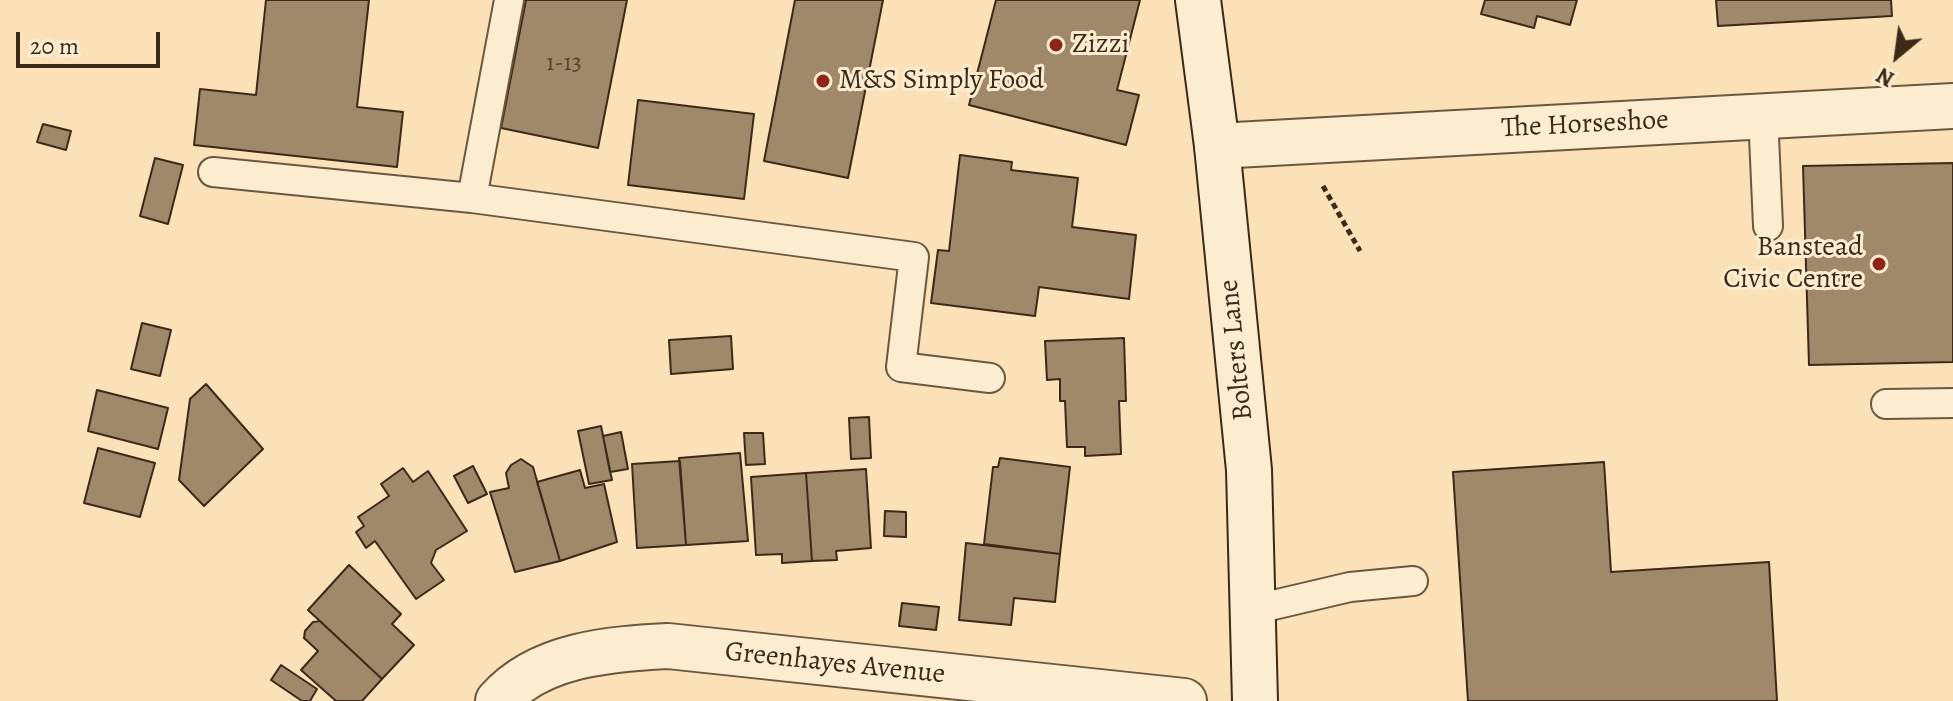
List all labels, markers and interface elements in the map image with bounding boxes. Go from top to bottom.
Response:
scale bar [20,16,164,66]
north arrow [1857,16,1937,96]
place label: Zizzi [1072,28,1129,62]
text: 20 m [30,30,79,62]
marker: Zizzi [1047,36,1065,54]
house number: 1-13 [546,50,582,78]
text: N [1871,60,1900,94]
place label: M&S Simply Food [839,64,1044,98]
marker: M&S Simply Food [814,72,832,90]
street label: The Horseshoe [1500,104,1670,146]
place label: Banstead Civic Centre [1723,231,1863,297]
marker: Banstead Civic Centre [1870,255,1888,273]
street label: Bolters Lane [1213,278,1261,422]
street label: Greenhayes Avenue [723,636,947,692]

